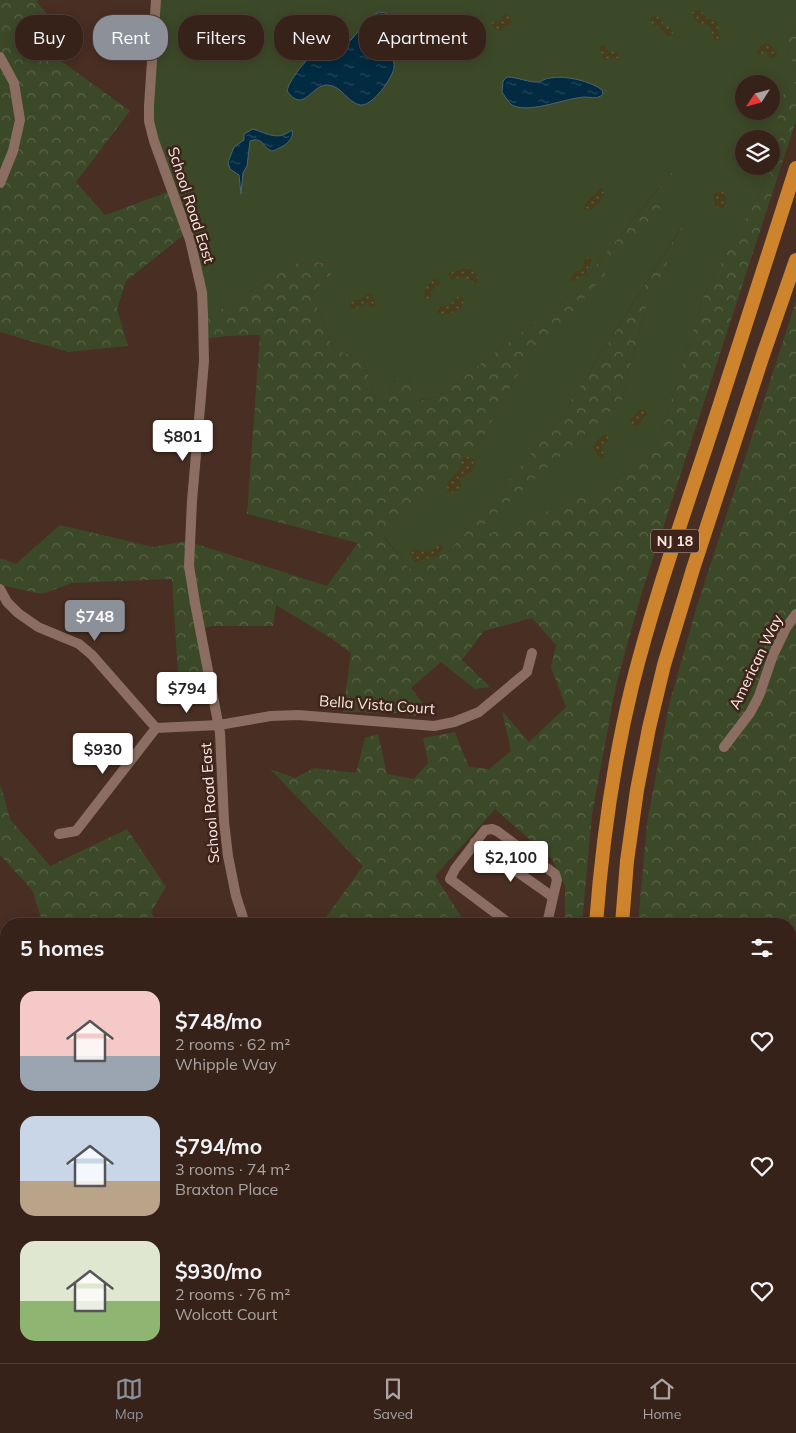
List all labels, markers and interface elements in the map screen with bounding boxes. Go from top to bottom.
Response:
chip: Buy [15,15,83,60]
chip: Rent [93,15,168,60]
chip: Filters [178,15,264,60]
chip: New [274,15,349,60]
chip: Apartment [359,15,486,60]
north arrow [735,75,780,120]
map controls [735,75,780,175]
button: layers [735,130,780,175]
street label: School Road East [164,144,219,265]
pin: $801 [153,420,213,462]
text: $801 [164,426,202,446]
road number: NJ 18 [651,530,699,552]
pin: $748 [65,600,125,642]
text: $748 [76,606,114,626]
street label: American Way [724,611,787,712]
pin: $794 [157,672,217,714]
text: $794 [168,678,206,698]
street label: Bella Vista Court [318,691,436,718]
pin: $930 [73,732,133,775]
text: $930 [84,739,122,759]
street label: School Road East [196,742,223,864]
pin: $2,100 [470,840,552,883]
text: $2,100 [485,847,537,867]
icon: filters [748,934,776,962]
text: 5 homes [20,935,104,961]
text: $748/mo [175,1008,262,1034]
icon: home [60,1011,120,1071]
icon: heart [748,1027,776,1055]
text: 2 rooms · 62 m² [175,1034,290,1054]
text: Whipple Way [175,1054,277,1074]
text: $794/mo [175,1133,262,1159]
icon: home [60,1136,120,1196]
icon: heart [748,1152,776,1180]
text: 3 rooms · 74 m² [175,1159,290,1179]
text: Braxton Place [175,1179,278,1199]
text: $930/mo [175,1258,262,1284]
icon: home [60,1261,120,1321]
icon: heart [748,1277,776,1305]
text: 2 rooms · 76 m² [175,1284,290,1304]
text: Wolcott Court [175,1304,277,1324]
tab: Map [115,1375,144,1423]
tab: Saved [373,1375,413,1423]
tab: Home [643,1375,681,1423]

